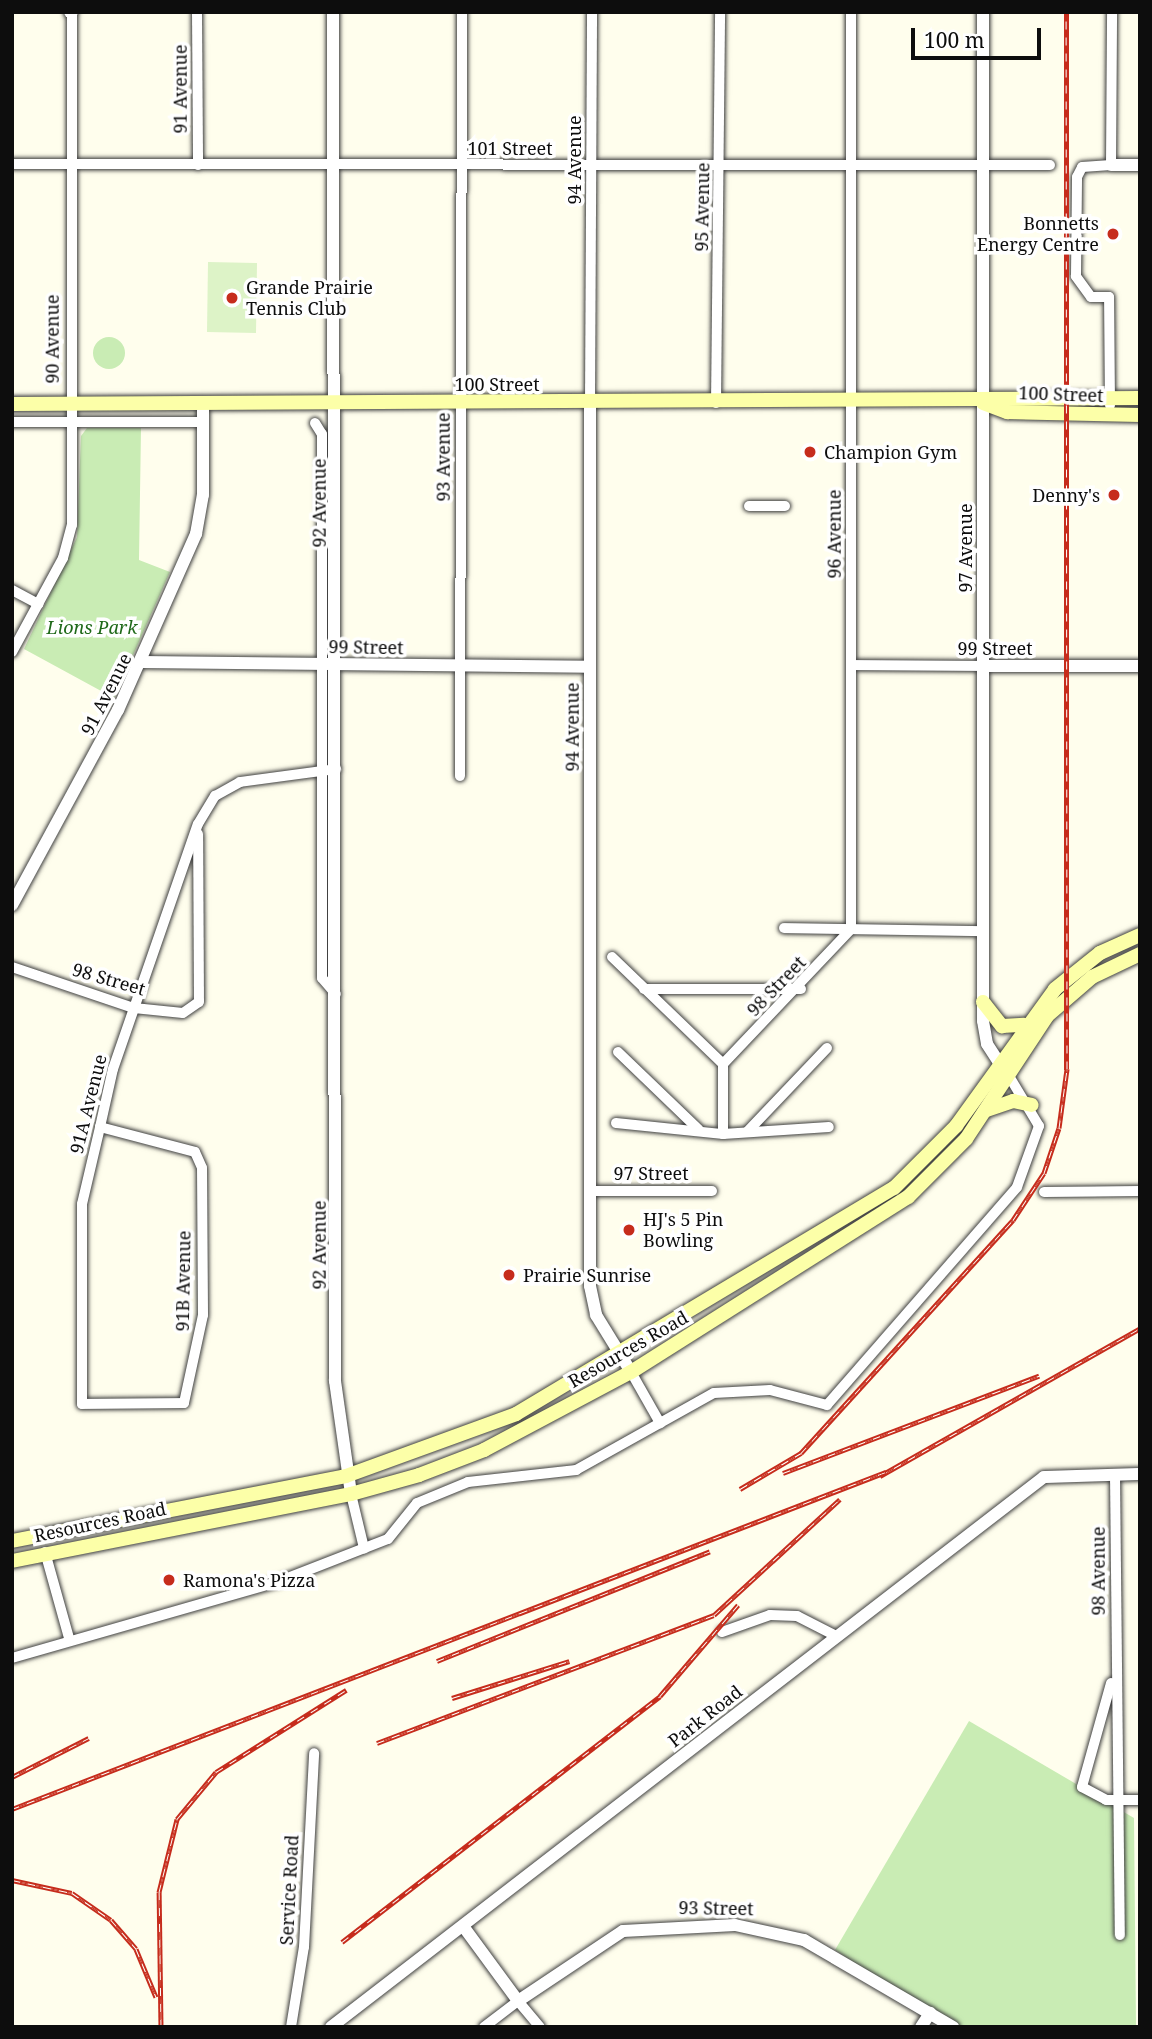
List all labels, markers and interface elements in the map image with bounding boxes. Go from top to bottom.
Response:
scale bar [914,14,1044,58]
text: 100 m [924,26,985,54]
street label: 91 Avenue [169,44,191,134]
street label: 94 Avenue [563,115,585,205]
street label: 101 Street [467,137,553,159]
street label: 95 Avenue [690,162,714,252]
place label: Bonnetts Energy Centre [977,213,1099,256]
marker: Bonnetts Energy Centre [1105,226,1121,242]
place label: Grande Prairie Tennis Club [246,277,373,320]
marker: Grande Prairie Tennis Club [224,290,240,306]
street label: 90 Avenue [41,294,63,384]
street label: 100 Street [454,373,540,395]
street label: 100 Street [1018,382,1104,406]
street label: 93 Avenue [432,412,454,502]
place label: Champion Gym [824,441,957,463]
marker: Champion Gym [802,444,818,460]
street label: 92 Avenue [308,458,330,548]
place label: Denny's [1032,484,1100,506]
marker: Denny's [1106,487,1122,503]
street label: 96 Avenue [823,489,845,579]
street label: 97 Avenue [954,503,976,593]
park label: Lions Park [46,616,138,638]
street label: 99 Street [328,636,404,658]
street label: 99 Street [957,637,1033,659]
street label: 91 Avenue [76,649,136,739]
street label: 94 Avenue [561,682,583,772]
street label: 98 Street [742,952,810,1020]
street label: 98 Street [70,958,148,1000]
street label: 91A Avenue [65,1052,111,1156]
street label: 97 Street [613,1162,689,1184]
street label: 92 Avenue [308,1200,330,1290]
place label: HJ's 5 Pin Bowling [643,1209,723,1252]
marker: HJ's 5 Pin Bowling [621,1222,637,1238]
street label: 91B Avenue [171,1230,195,1332]
place label: Prairie Sunrise [523,1264,651,1286]
marker: Prairie Sunrise [501,1267,517,1283]
street label: Resources Road [564,1306,692,1392]
street label: Resources Road [32,1497,168,1547]
street label: 98 Avenue [1087,1526,1109,1616]
place label: Ramona's Pizza [183,1569,315,1591]
marker: Ramona's Pizza [161,1572,177,1588]
street label: Park Road [664,1680,746,1752]
street label: Service Road [275,1834,303,1946]
street label: 93 Street [678,1897,754,1919]

